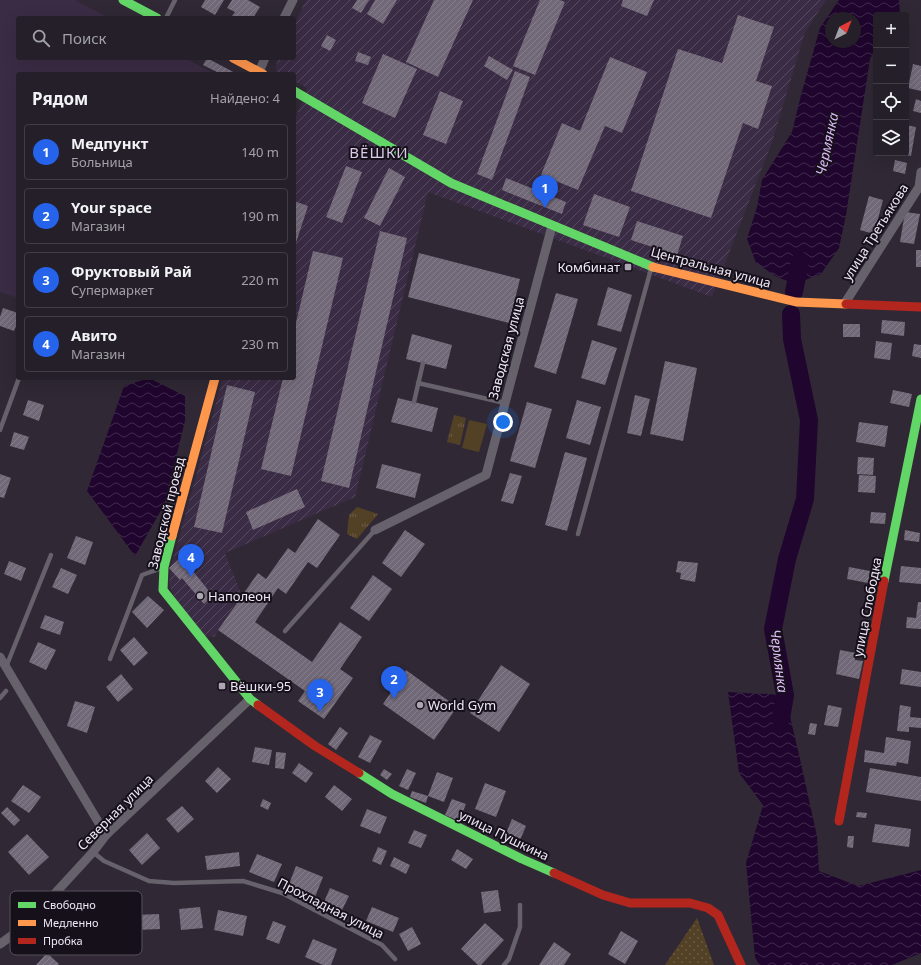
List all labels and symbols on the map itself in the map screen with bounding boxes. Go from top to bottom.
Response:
north arrow [825,12,861,48]
water label: Чермянка [811,111,842,177]
district label: ВЁШКИ [349,142,409,162]
pin: 1 [532,175,558,208]
street label: улица Третьякова [838,180,912,284]
street label: Центральная улица [649,242,773,292]
place label: Комбинат [557,258,620,276]
marker: Комбинат [623,262,633,272]
street label: Заводская улица [484,295,528,401]
your location [493,412,513,432]
street label: Заводской проезд [143,455,189,571]
pin: 4 [178,544,204,577]
street label: улица Слободка [849,556,885,658]
place label: Наполеон [208,587,271,605]
marker: Наполеон [195,591,205,601]
water label: Чермянка [766,628,793,694]
pin: 2 [381,666,407,699]
place label: Вёшки-95 [230,677,291,695]
pin: 3 [307,679,333,712]
marker: Вёшки-95 [217,681,227,691]
place label: World Gym [428,696,496,714]
marker: World Gym [415,700,425,710]
street label: Северная улица [73,770,157,854]
street label: улица Пушкина [456,805,552,865]
street label: Прохладная улица [275,873,387,943]
legend [10,891,142,955]
text: Свободно [43,897,96,912]
text: Медленно [43,915,98,930]
text: Пробка [43,933,83,948]

